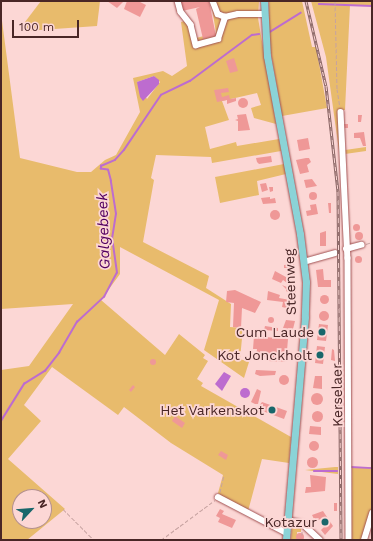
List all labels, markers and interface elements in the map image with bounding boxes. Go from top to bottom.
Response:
scale bar [14,12,81,38]
text: 100 m [19,20,54,34]
water label: Galgebeek [94,192,114,270]
street label: Steenweg [280,248,300,316]
place label: Cum Laude [236,324,314,340]
marker: Cum Laude [317,327,327,337]
place label: Kot Jonckholt [217,347,312,363]
marker: Kot Jonckholt [315,350,325,360]
street label: Kerselaer [328,363,346,427]
place label: Het Varkenskot [160,402,264,418]
marker: Het Varkenskot [267,405,277,415]
north arrow [12,489,52,529]
text: N [35,497,50,510]
place label: Kotazur [265,514,317,530]
marker: Kotazur [320,517,330,527]

